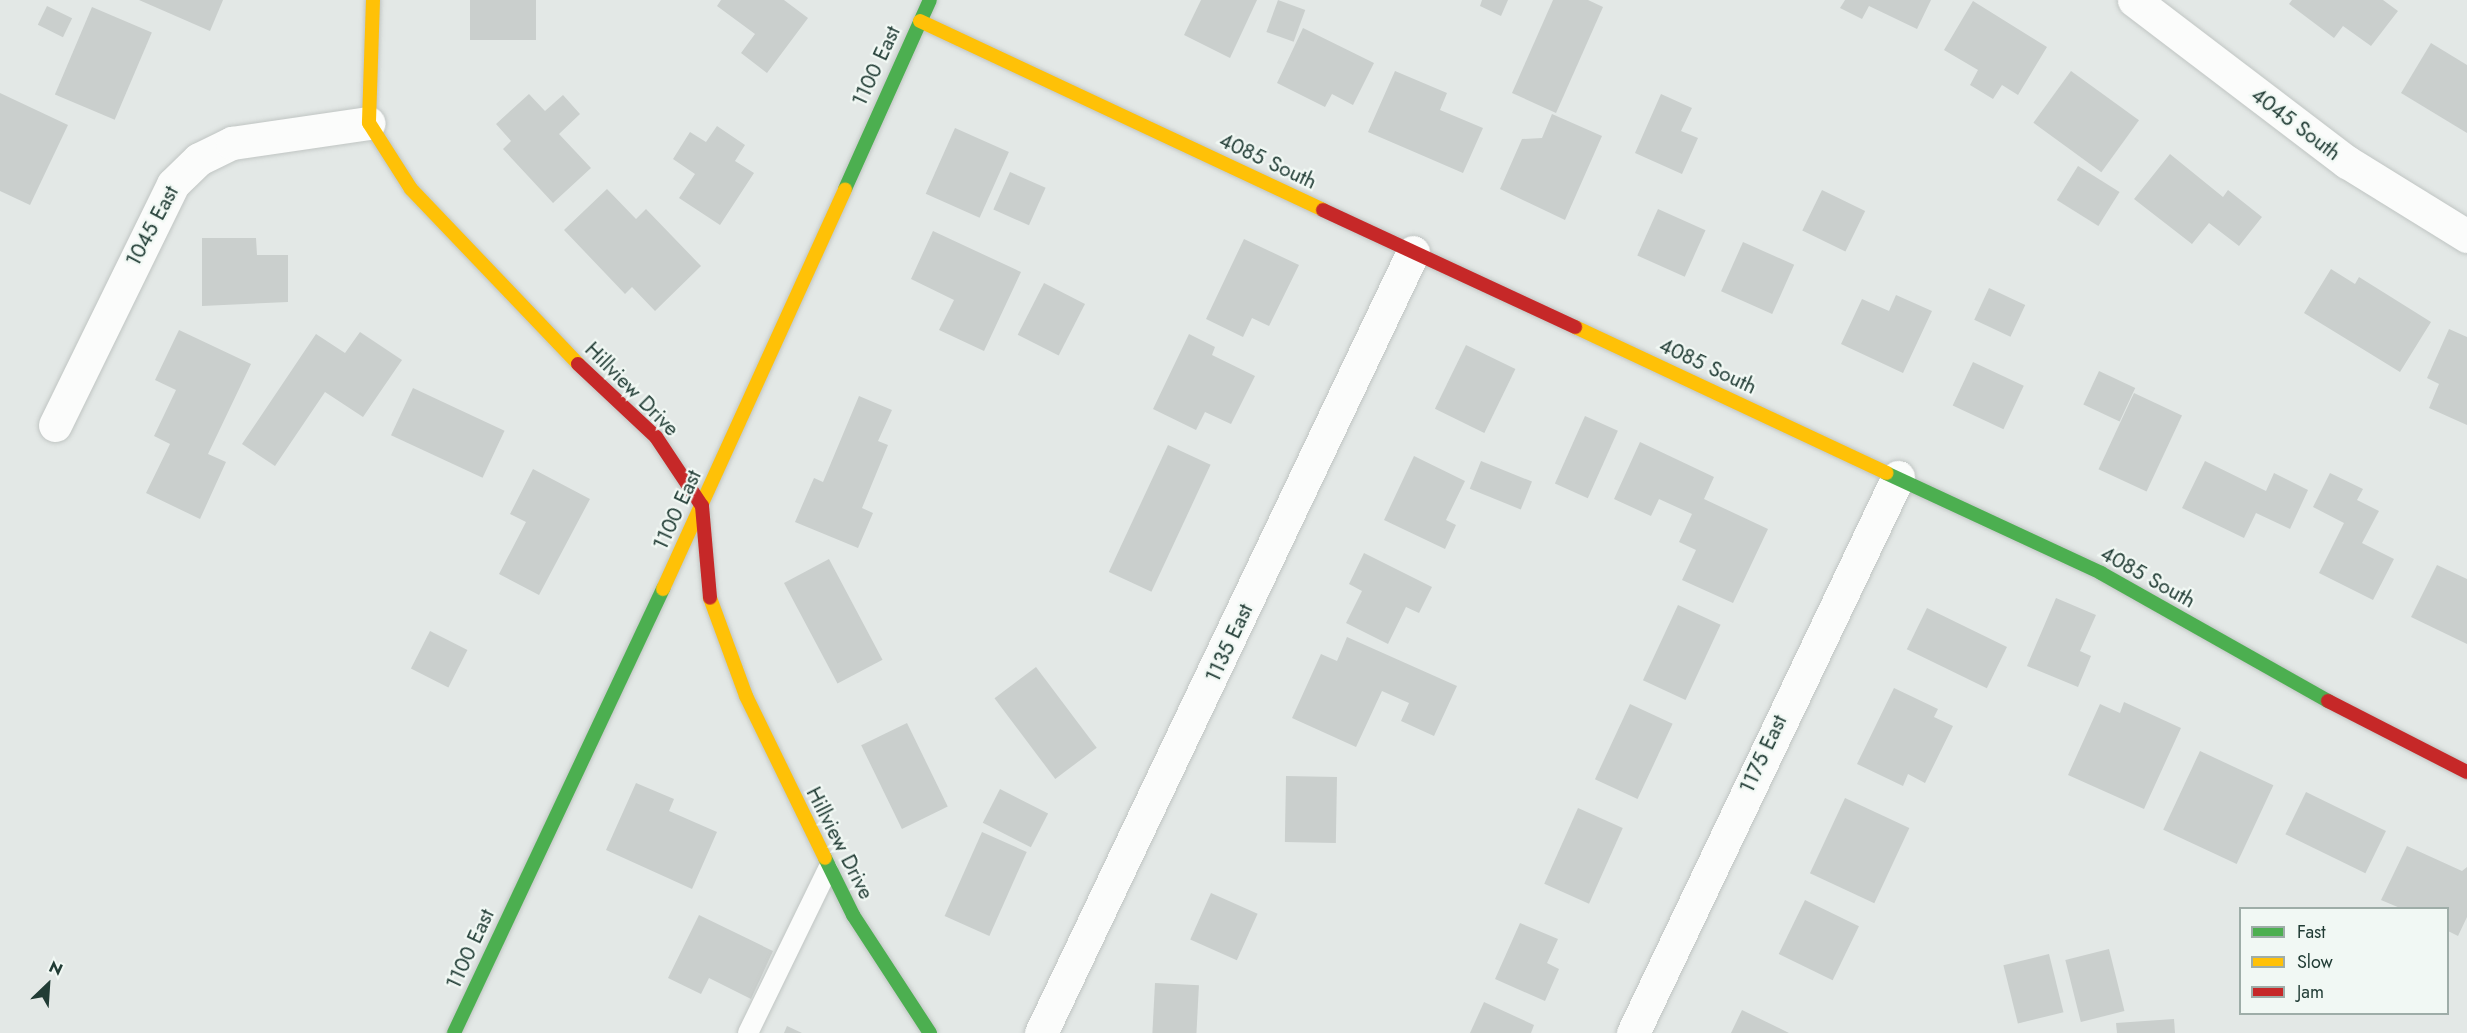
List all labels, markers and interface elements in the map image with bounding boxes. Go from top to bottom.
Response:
street label: 1100 East [847,22,905,110]
street label: 4045 South [2246,82,2346,166]
street label: 4085 South [1215,127,1321,195]
street label: 1045 East [120,181,184,271]
street label: 4085 South [1655,332,1761,400]
street label: Hillview Drive [580,337,684,441]
street label: 1100 East [648,466,706,554]
street label: 4085 South [2096,541,2200,613]
street label: 1135 East [1200,600,1258,686]
street label: 1175 East [1734,711,1792,797]
street label: Hillview Drive [801,783,879,903]
street label: 1100 East [441,905,499,993]
legend [2239,907,2449,1015]
text: Fast [2297,919,2326,945]
text: Slow [2297,949,2333,975]
north arrow [18,955,78,1015]
text: N [45,955,66,981]
text: Jam [2297,979,2324,1005]

